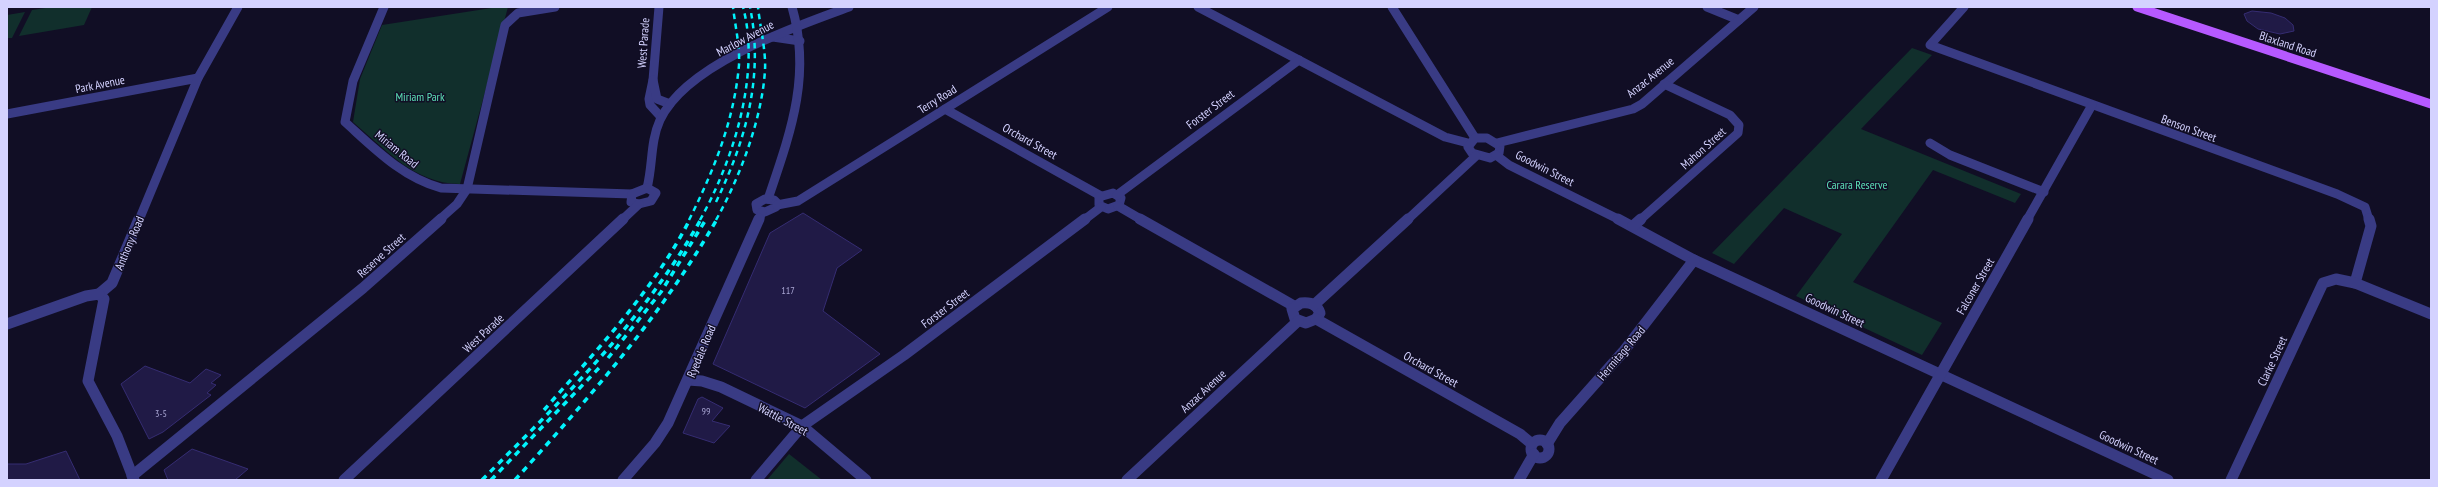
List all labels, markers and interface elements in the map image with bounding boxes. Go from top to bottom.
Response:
street label: West Parade [634,17,652,69]
street label: Marlow Avenue [714,17,776,59]
street label: Blaxland Road [2257,28,2319,60]
street label: Anzac Avenue [1623,53,1677,101]
street label: Park Avenue [74,72,126,96]
street label: Terry Road [915,81,959,117]
street label: Forster Street [1183,86,1238,132]
park label: Miriam Park [395,89,445,104]
street label: Benson Street [2159,111,2219,145]
street label: Orchard Street [1000,120,1061,162]
street label: Mahon Street [1677,123,1729,172]
street label: Miriam Road [372,127,422,171]
street label: Goodwin Street [1513,147,1577,189]
park label: Carara Reserve [1826,177,1888,192]
street label: Anthony Road [111,214,147,272]
street label: Reserve Street [354,229,409,280]
street label: Falconer Street [1953,254,1998,317]
house number: 117 [781,284,795,297]
street label: Forster Street [918,285,973,331]
street label: Goodwin Street [1803,290,1868,331]
street label: West Parade [459,310,507,356]
street label: Ryedale Road [683,322,719,380]
street label: Hermitage Road [1594,323,1648,383]
street label: Clarke Street [2254,333,2290,388]
street label: Orchard Street [1401,348,1462,390]
street label: Anzac Avenue [1177,366,1229,416]
street label: Wattle Street [756,400,811,439]
house number: 99 [702,405,711,418]
house number: 3-5 [155,407,167,420]
street label: Goodwin Street [2097,427,2162,468]

